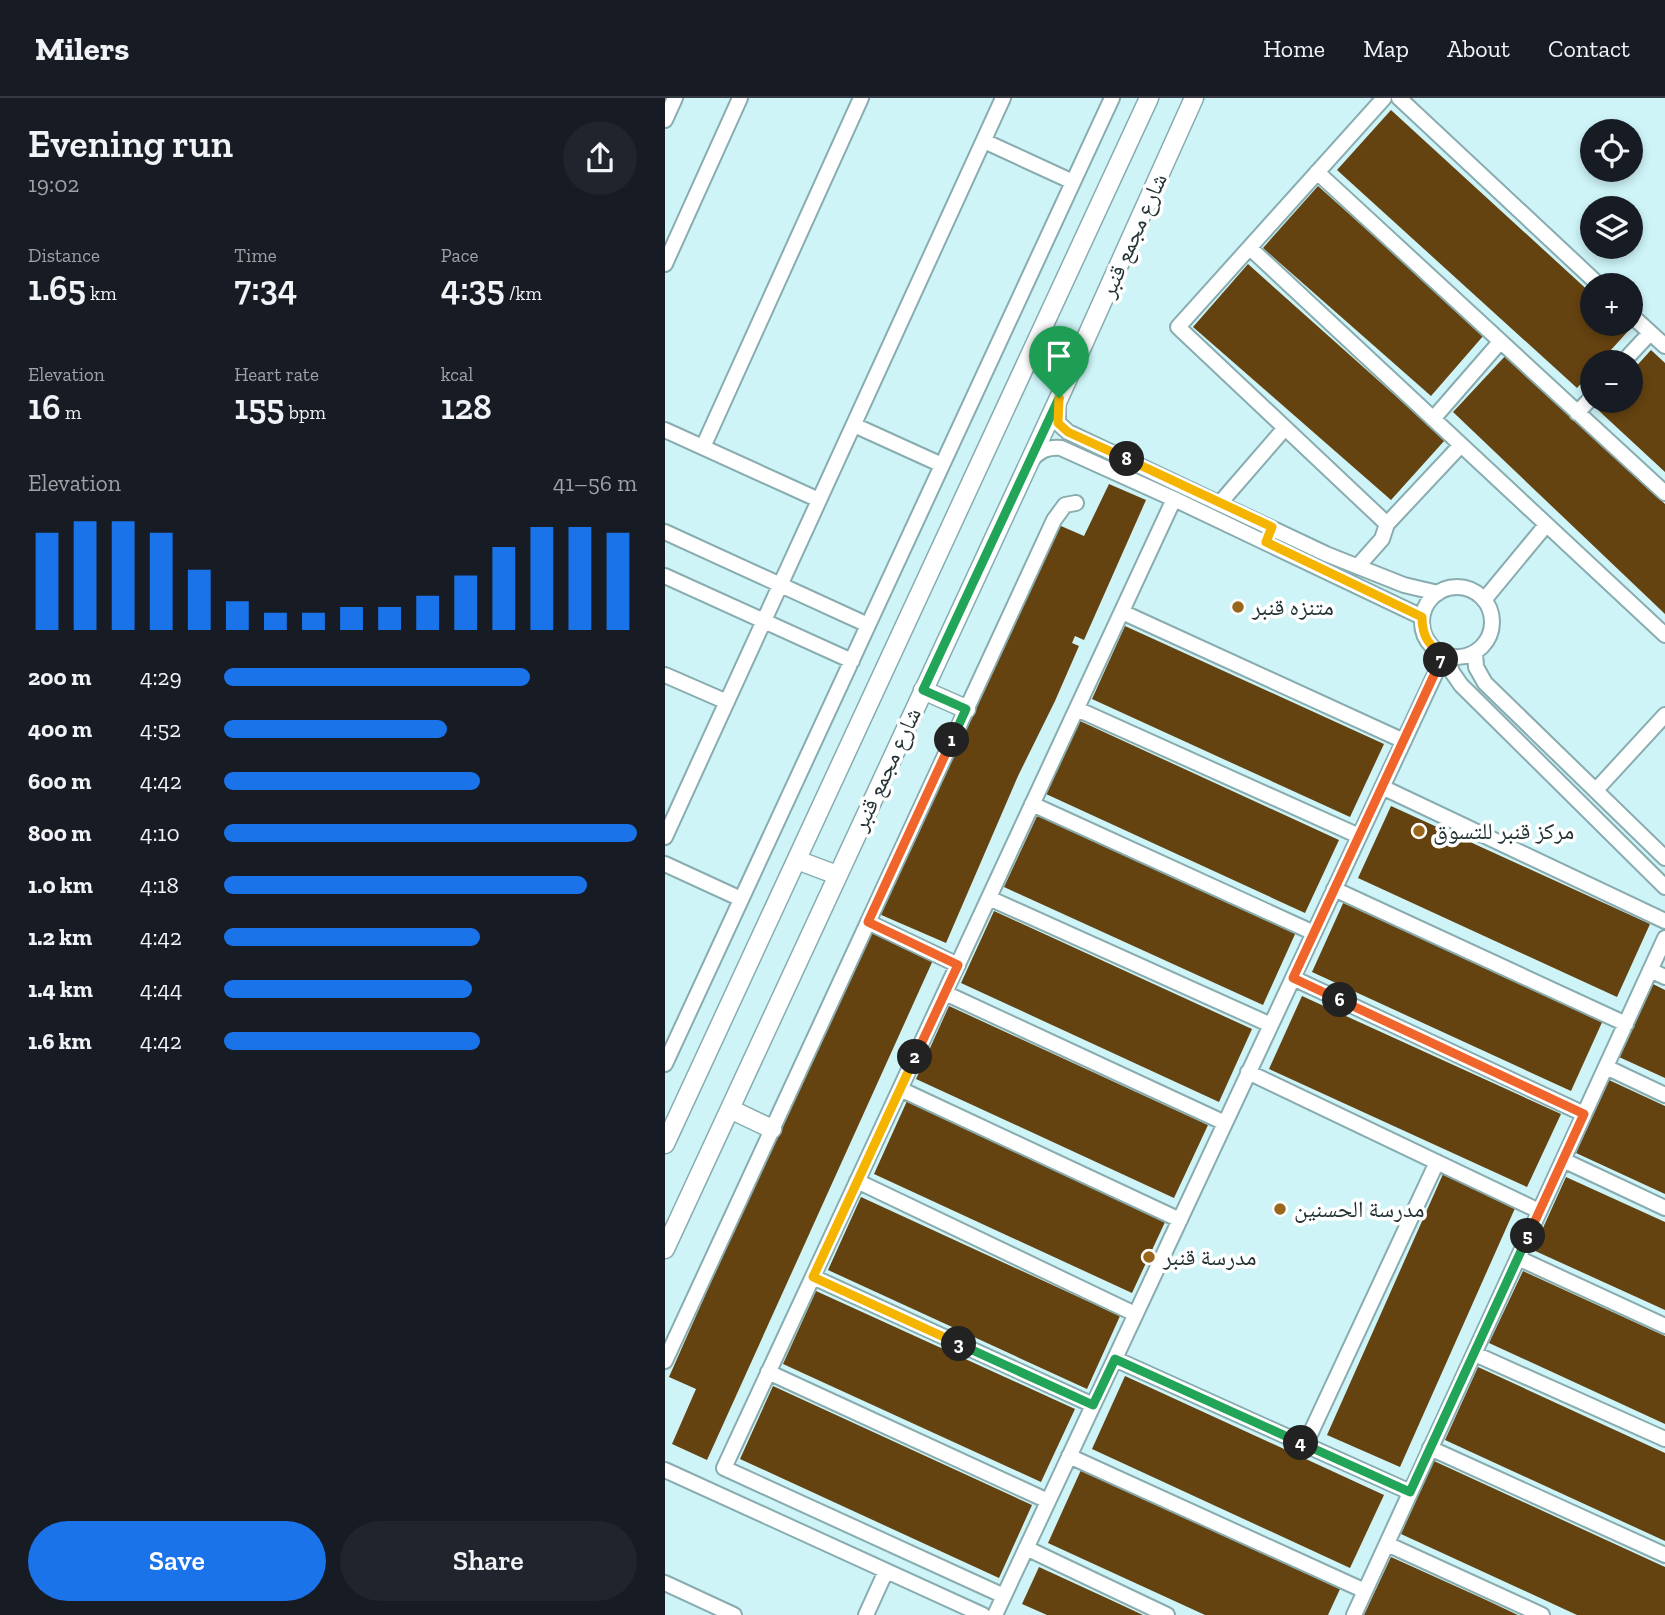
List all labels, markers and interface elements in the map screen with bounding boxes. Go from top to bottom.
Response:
text: Milers [35,29,129,68]
text: Home [1263,34,1325,63]
text: Map [1363,34,1409,63]
text: About [1447,34,1510,63]
text: Contact [1548,34,1630,63]
map controls [1580,119,1643,413]
button: locate [1580,119,1643,182]
text: Evening run [28,121,233,167]
button: share [563,121,637,195]
street label: شارع مجمع قنبر [1093,169,1174,303]
text: 19:02 [28,170,79,198]
button: layers [1580,196,1643,259]
text: Distance [28,244,100,267]
text: Time [234,244,277,267]
text: Pace [441,244,478,267]
text: 1.65 [28,267,86,309]
text: 7:34 [234,267,297,309]
text: 4:35 [441,267,505,309]
button: + [1580,273,1643,336]
text: km [86,282,117,305]
text: /km [505,282,542,305]
pin [1029,326,1089,398]
icon: arrive [1040,337,1078,375]
button: − [1580,350,1643,413]
text: Elevation [28,363,105,386]
text: Heart rate [234,363,319,386]
text: kcal [441,363,473,386]
text: 16 [28,386,61,428]
text: 155 [234,386,284,428]
text: 128 [441,386,492,428]
text: m [61,401,81,424]
text: bpm [284,401,326,424]
pin: 8 [1109,442,1145,476]
text: 8 [1121,447,1132,470]
text: Elevation [28,469,121,497]
text: 41–56 m [553,469,637,497]
place label: متنزه قنبر [1251,593,1334,621]
marker: متنزه قنبر [1230,599,1246,615]
pin: 7 [1423,642,1459,678]
text: 7 [1436,648,1445,671]
text: 200 m [28,663,91,691]
text: 4:29 [140,663,182,691]
street label: شارع مجمع قنبر [845,703,928,836]
text: 400 m [28,715,92,743]
text: 4:52 [140,715,181,743]
pin: 1 [935,722,969,758]
text: 1 [948,728,955,751]
text: 600 m [28,767,91,795]
text: 4:42 [140,767,182,795]
place label: مركز قنبر للتسوق [1433,817,1574,845]
text: 800 m [28,819,91,847]
text: 4:10 [140,819,180,847]
marker: مركز قنبر للتسوق [1411,823,1427,839]
text: 1.0 km [28,871,93,899]
text: 4:18 [140,871,179,899]
text: 1.2 km [28,923,92,951]
text: 4:42 [140,923,182,951]
text: 1.4 km [28,975,93,1003]
text: 4:44 [140,975,182,1003]
pin: 6 [1323,982,1357,1018]
text: 6 [1334,988,1345,1011]
text: 1.6 km [28,1027,92,1055]
text: 4:42 [140,1027,182,1055]
pin: 2 [897,1040,933,1074]
text: 2 [909,1045,920,1068]
place label: مدرسة الحسنين [1294,1195,1424,1223]
marker: مدرسة الحسنين [1272,1201,1288,1217]
pin: 5 [1511,1218,1545,1254]
text: 5 [1523,1224,1532,1247]
place label: مدرسة قنبر [1162,1243,1256,1271]
marker: مدرسة قنبر [1141,1249,1157,1265]
pin: 3 [941,1326,977,1362]
text: 3 [953,1332,964,1355]
pin: 4 [1283,1426,1319,1460]
text: 4 [1295,1431,1306,1454]
button: Save [28,1521,326,1601]
button: Share [340,1521,637,1601]

